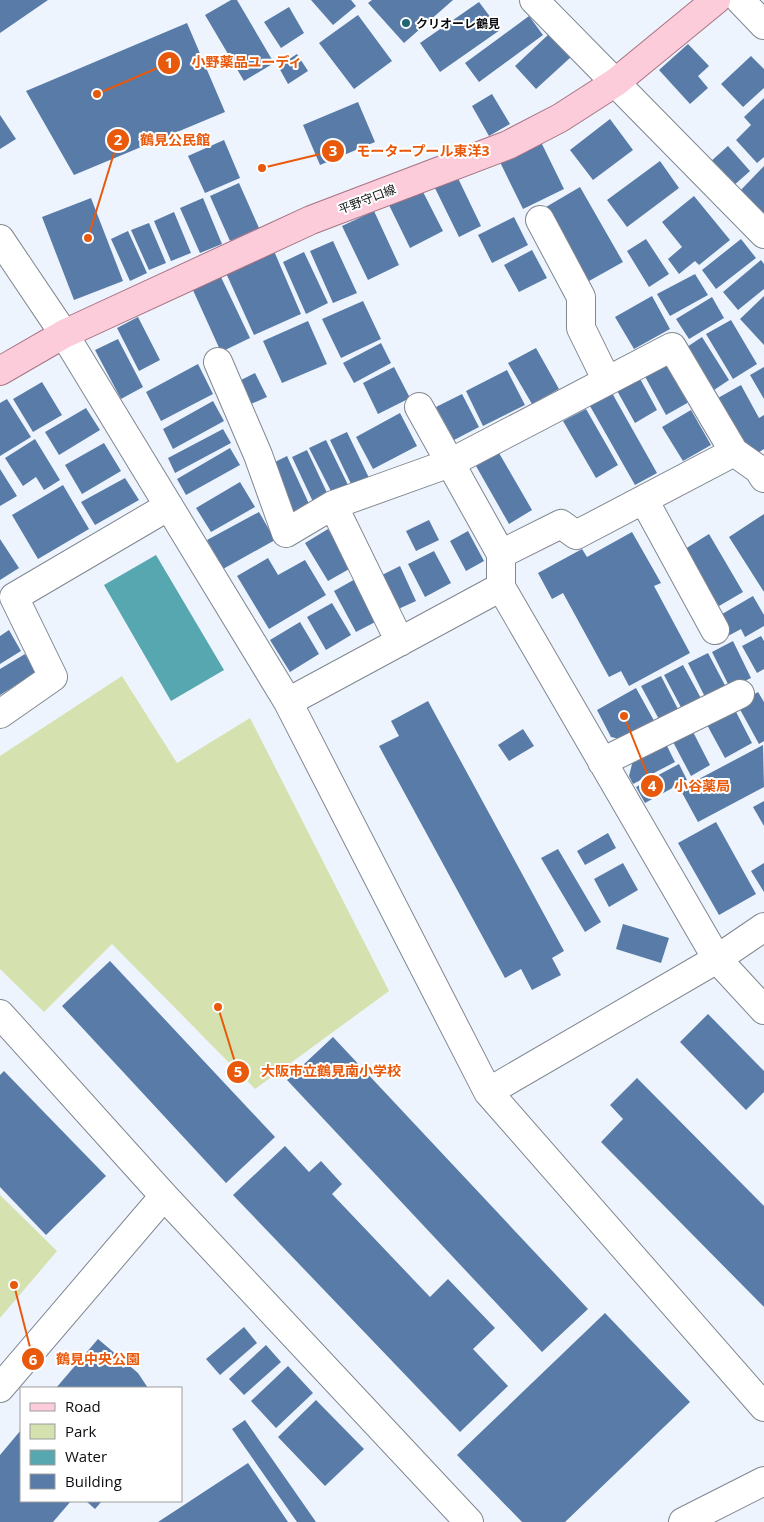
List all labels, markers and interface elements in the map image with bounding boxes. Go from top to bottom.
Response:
place label: クリオーレ鶴見 [416,15,500,32]
marker: クリオーレ鶴見 [400,17,412,29]
callout: 小野薬品ユーディ [156,48,313,77]
text: 1 [165,52,173,72]
text: 小野薬品ユーディ [191,52,303,71]
callout: 鶴見公民館 [105,126,220,155]
text: 2 [114,129,123,149]
text: 鶴見公民館 [140,130,210,149]
callout: モータープール東洋3 [321,136,500,165]
text: 3 [329,140,337,160]
text: モータープール東洋3 [356,141,490,160]
street label: 平野守口線 [336,180,398,218]
callout: 小谷薬局 [639,771,740,800]
text: 4 [648,775,657,795]
text: 小谷薬局 [674,776,730,795]
callout: 大阪市立鶴見南小学校 [226,1057,411,1086]
text: 5 [234,1061,242,1081]
text: 大阪市立鶴見南小学校 [261,1061,401,1080]
callout: 鶴見中央公園 [21,1345,150,1374]
text: 6 [29,1349,38,1369]
text: 鶴見中央公園 [56,1349,140,1368]
legend [20,1387,182,1502]
text: Road [65,1396,101,1416]
text: Park [65,1421,96,1441]
text: Water [65,1446,107,1466]
text: Building [65,1471,122,1491]

